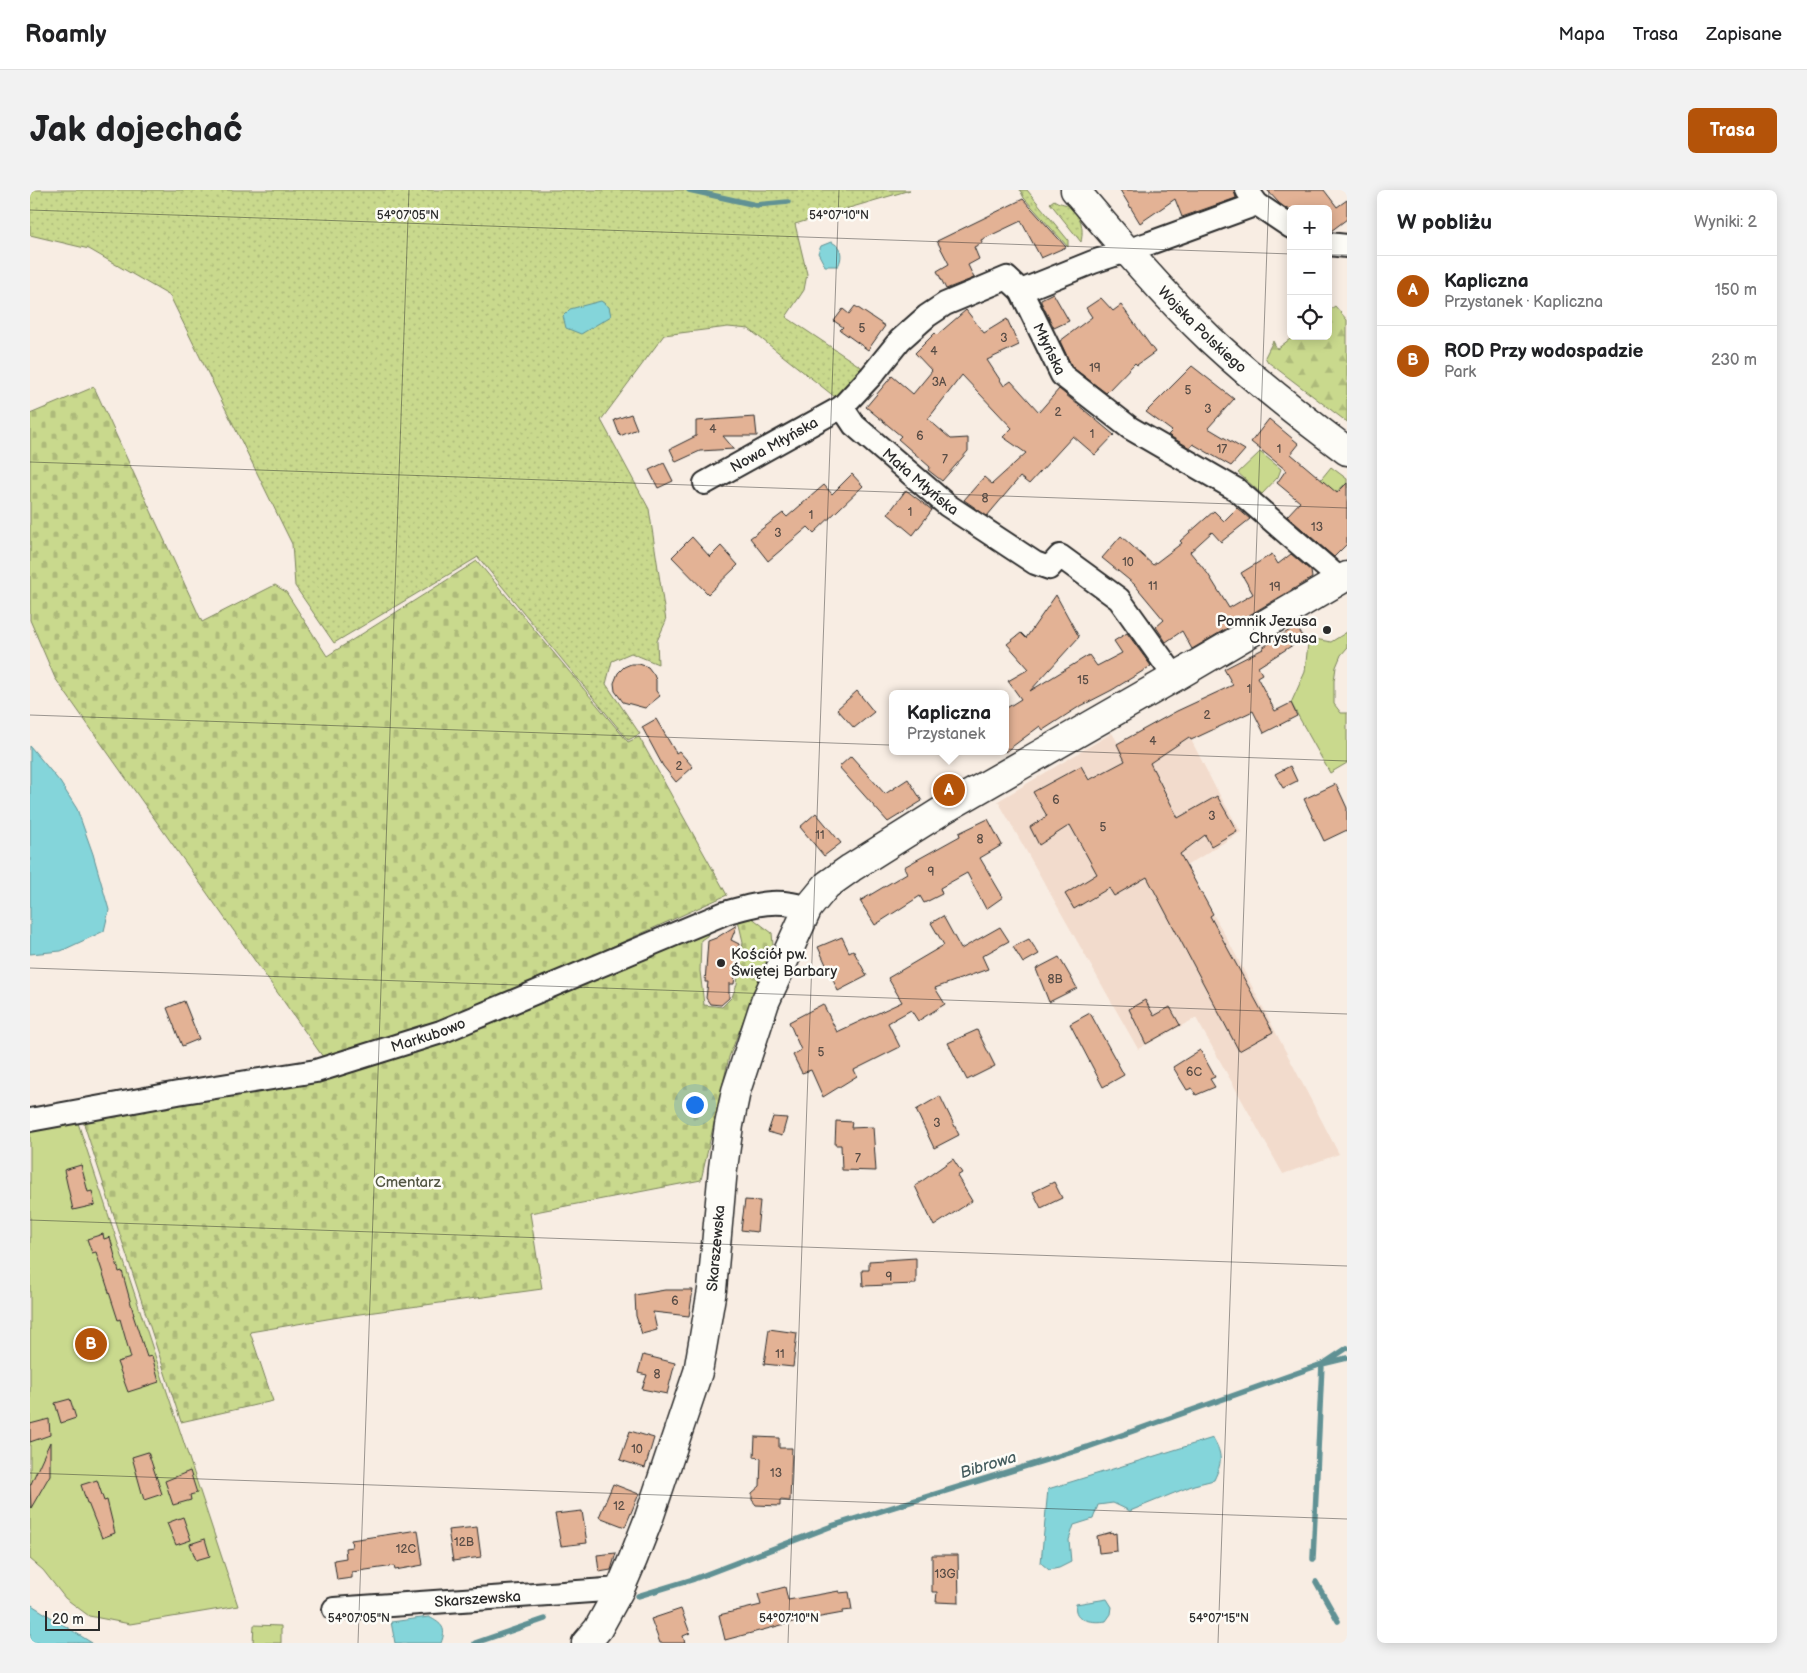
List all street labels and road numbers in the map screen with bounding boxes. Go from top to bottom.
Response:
street label: Wojska Polskiego [1153,282,1250,377]
street label: Młyńska [1028,320,1070,378]
street label: Nowa Młyńska [727,413,822,477]
street label: Mała Młyńska [878,444,962,520]
street label: Markubowo [389,1014,469,1057]
street label: Skarszewska [703,1204,730,1292]
street label: Skarszewska [434,1587,522,1612]

